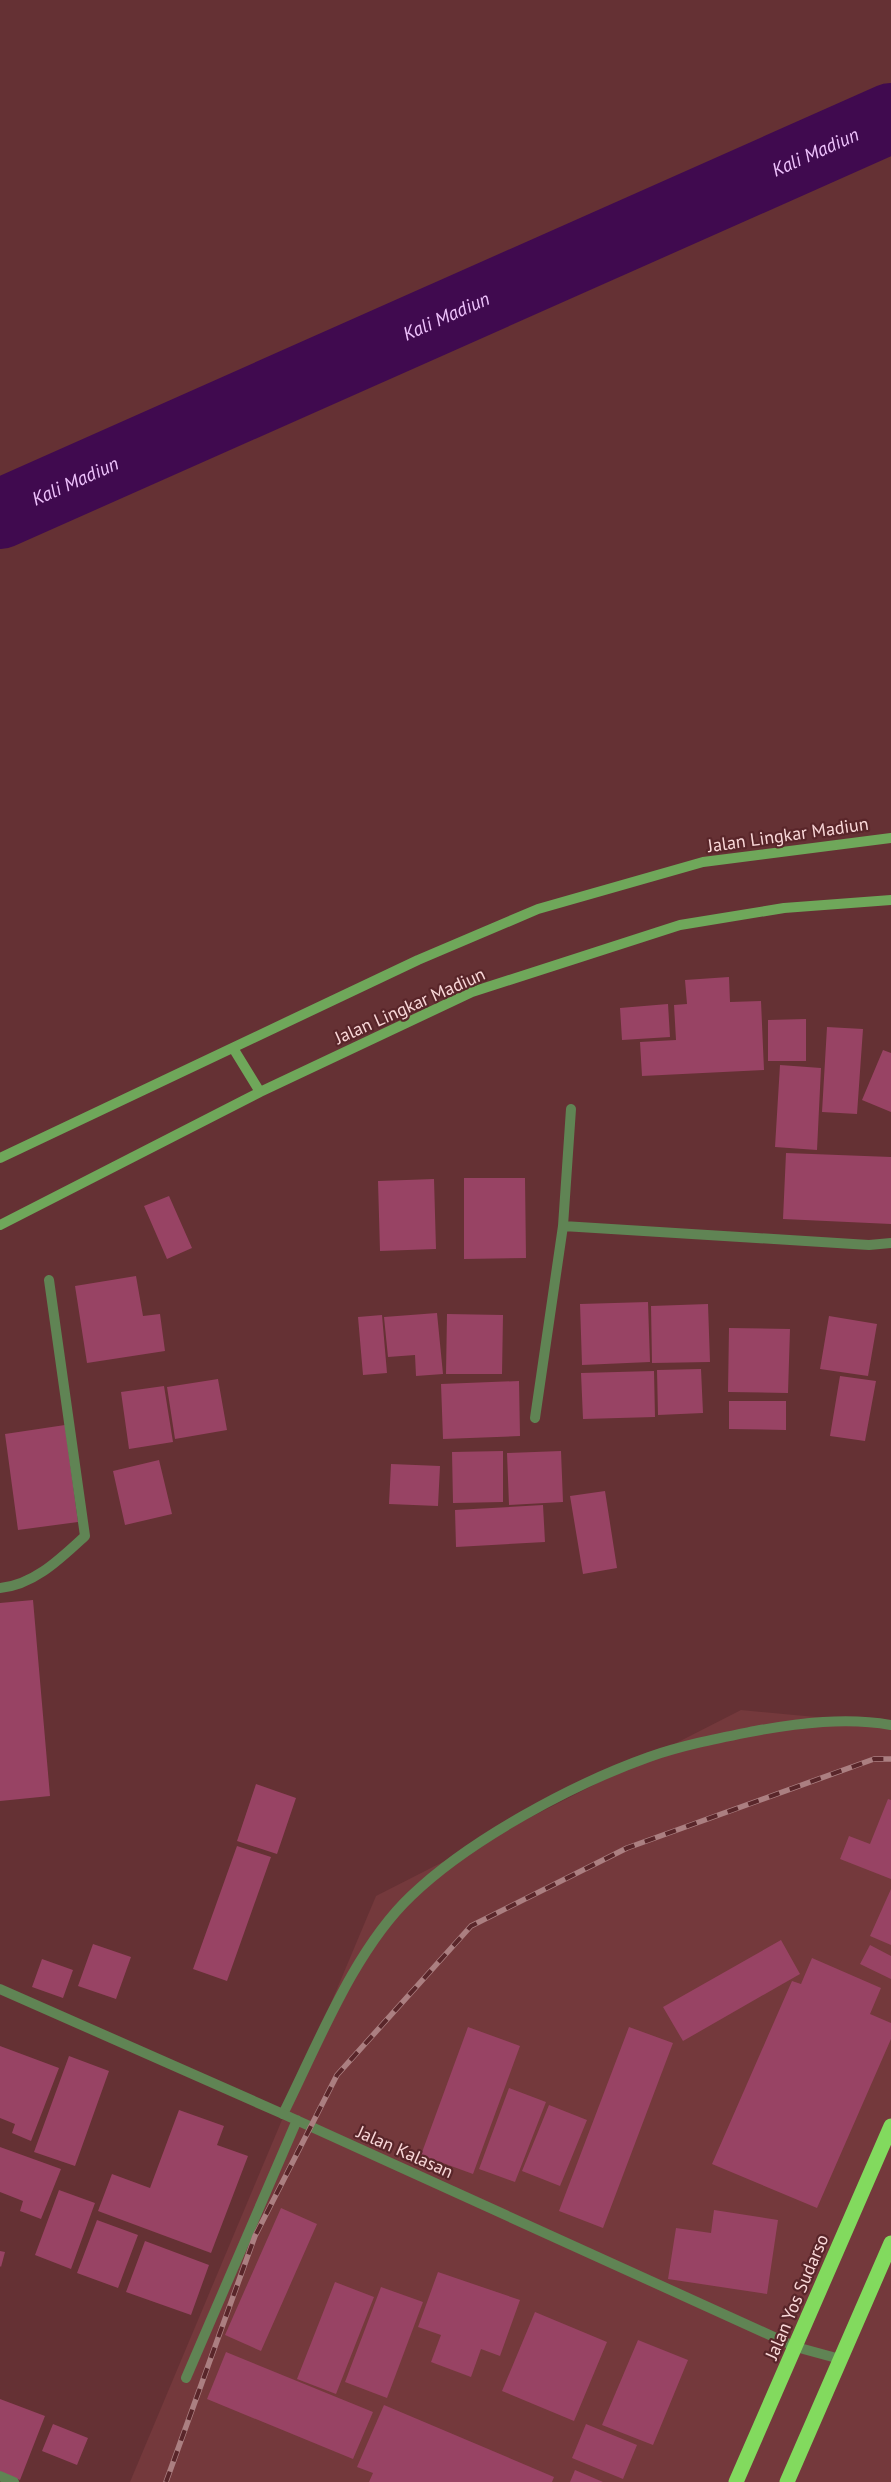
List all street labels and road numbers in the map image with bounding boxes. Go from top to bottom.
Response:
street label: Jalan Lingkar Madiun [705,812,870,857]
street label: Jalan Lingkar Madiun [330,962,489,1049]
street label: Jalan Kalasan [353,2120,457,2183]
street label: Jalan Yos Sudarso [759,2231,833,2364]

